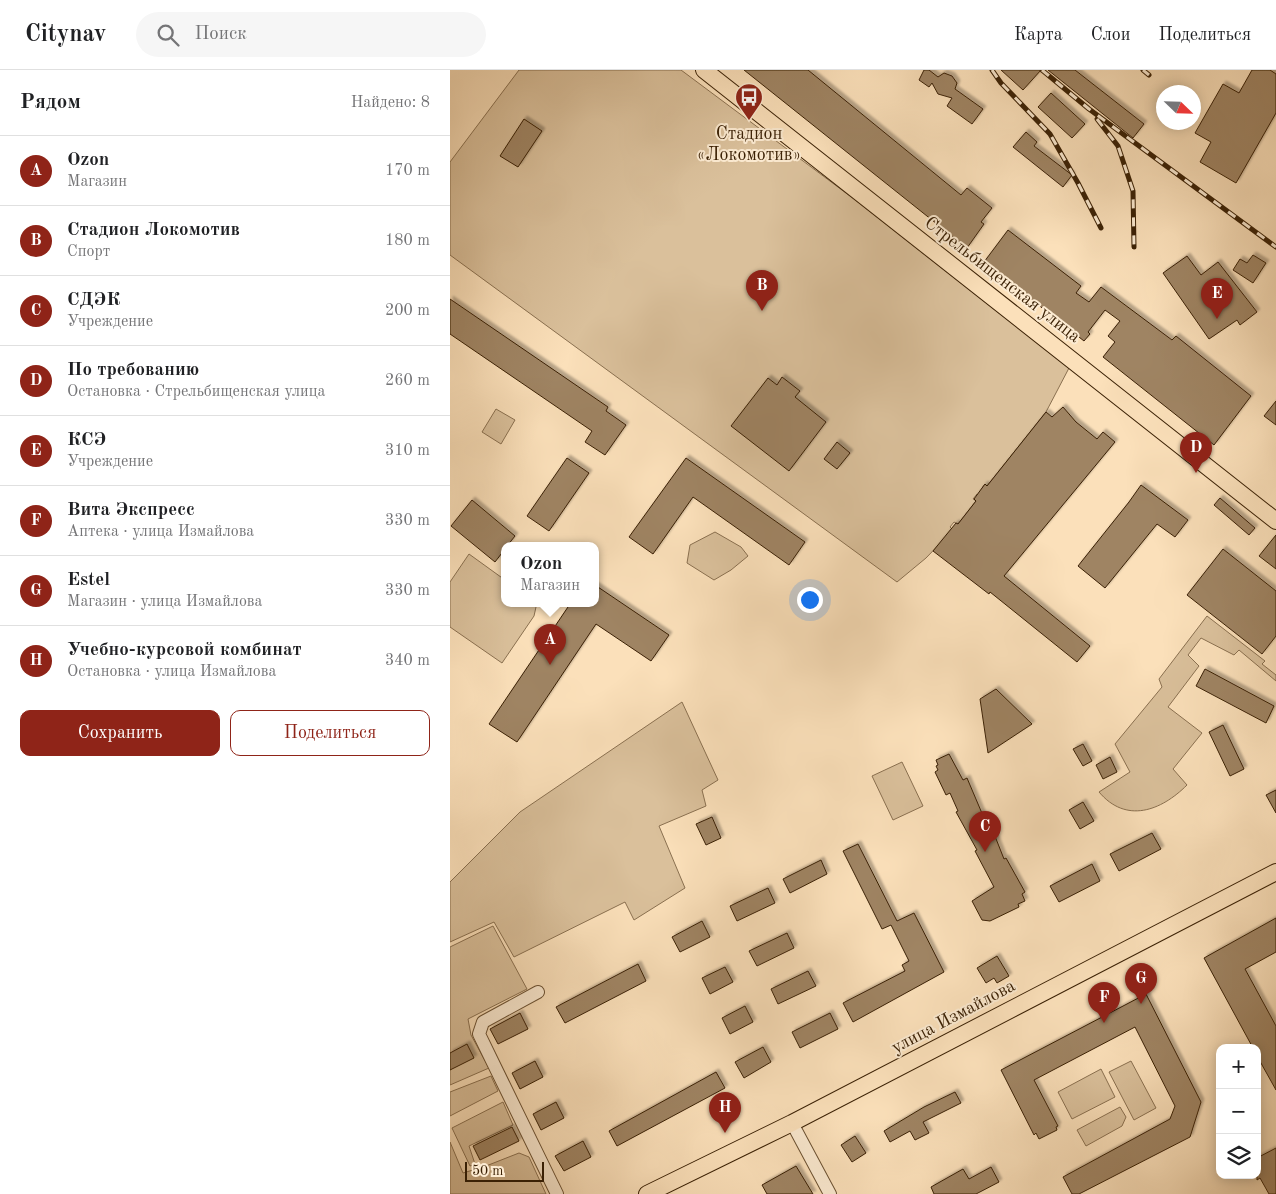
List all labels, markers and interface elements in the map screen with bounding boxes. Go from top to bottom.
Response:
search box [136,12,486,57]
icon: search [154,21,182,49]
text: Citynav [25,23,106,47]
text: Поиск [194,25,247,44]
text: Карта [1014,26,1063,44]
text: Слои [1091,26,1130,44]
text: Поделиться [1158,26,1251,44]
bus stop icon: Стадион «Локомотив» [734,82,764,121]
north arrow [1156,85,1201,130]
text: Рядом [20,92,81,113]
text: Найдено: 8 [351,95,430,111]
place label: Стадион «Локомотив» [697,125,801,164]
text: Ozon [67,151,109,170]
text: A [30,163,42,179]
text: 170 m [385,163,430,179]
text: Магазин [67,174,127,190]
street label: Стрельбищенская улица [921,214,1084,346]
text: Стадион Локомотив [67,221,240,240]
text: B [30,233,42,249]
text: 180 m [385,233,430,249]
text: Спорт [67,244,110,260]
pin: B [746,270,778,311]
pin: E [1201,278,1233,319]
text: СДЭК [67,291,120,310]
text: C [31,303,41,319]
text: 200 m [385,303,430,319]
text: Учреждение [67,314,153,330]
text: По требованию [67,361,199,380]
text: D [30,373,42,389]
text: 260 m [385,373,430,389]
text: Остановка · Стрельбищенская улица [67,384,325,400]
text: КСЭ [67,431,106,450]
pin: D [1180,432,1212,473]
text: E [30,443,42,459]
text: 310 m [385,443,430,459]
text: Учреждение [67,454,153,470]
text: Вита Экспресс [67,501,195,520]
text: F [31,513,41,529]
text: 330 m [385,513,430,529]
text: Аптека · улица Измайлова [67,524,254,540]
popup [501,542,599,607]
text: Ozon [520,555,562,574]
text: Estel [67,571,110,590]
text: Магазин [520,578,580,594]
text: G [30,583,42,599]
text: 330 m [385,583,430,599]
your location [797,587,823,613]
text: Магазин · улица Измайлова [67,594,262,610]
pin: A [534,624,566,665]
text: Учебно-курсовой комбинат [67,641,302,660]
text: H [29,653,43,669]
text: 340 m [385,653,430,669]
text: Остановка · улица Измайлова [67,664,276,680]
button: Сохранить [20,710,220,756]
button: Поделиться [230,710,430,756]
pin: C [969,811,1001,852]
pin: G [1125,963,1157,1004]
street label: улица Измайлова [889,977,1018,1057]
pin: F [1088,982,1120,1023]
map controls [1216,1044,1261,1179]
button: + [1216,1044,1261,1089]
button: − [1216,1089,1261,1134]
pin: H [709,1092,741,1133]
button: layers [1216,1134,1261,1179]
scale bar [465,1159,544,1182]
text: 50 m [472,1164,503,1178]

